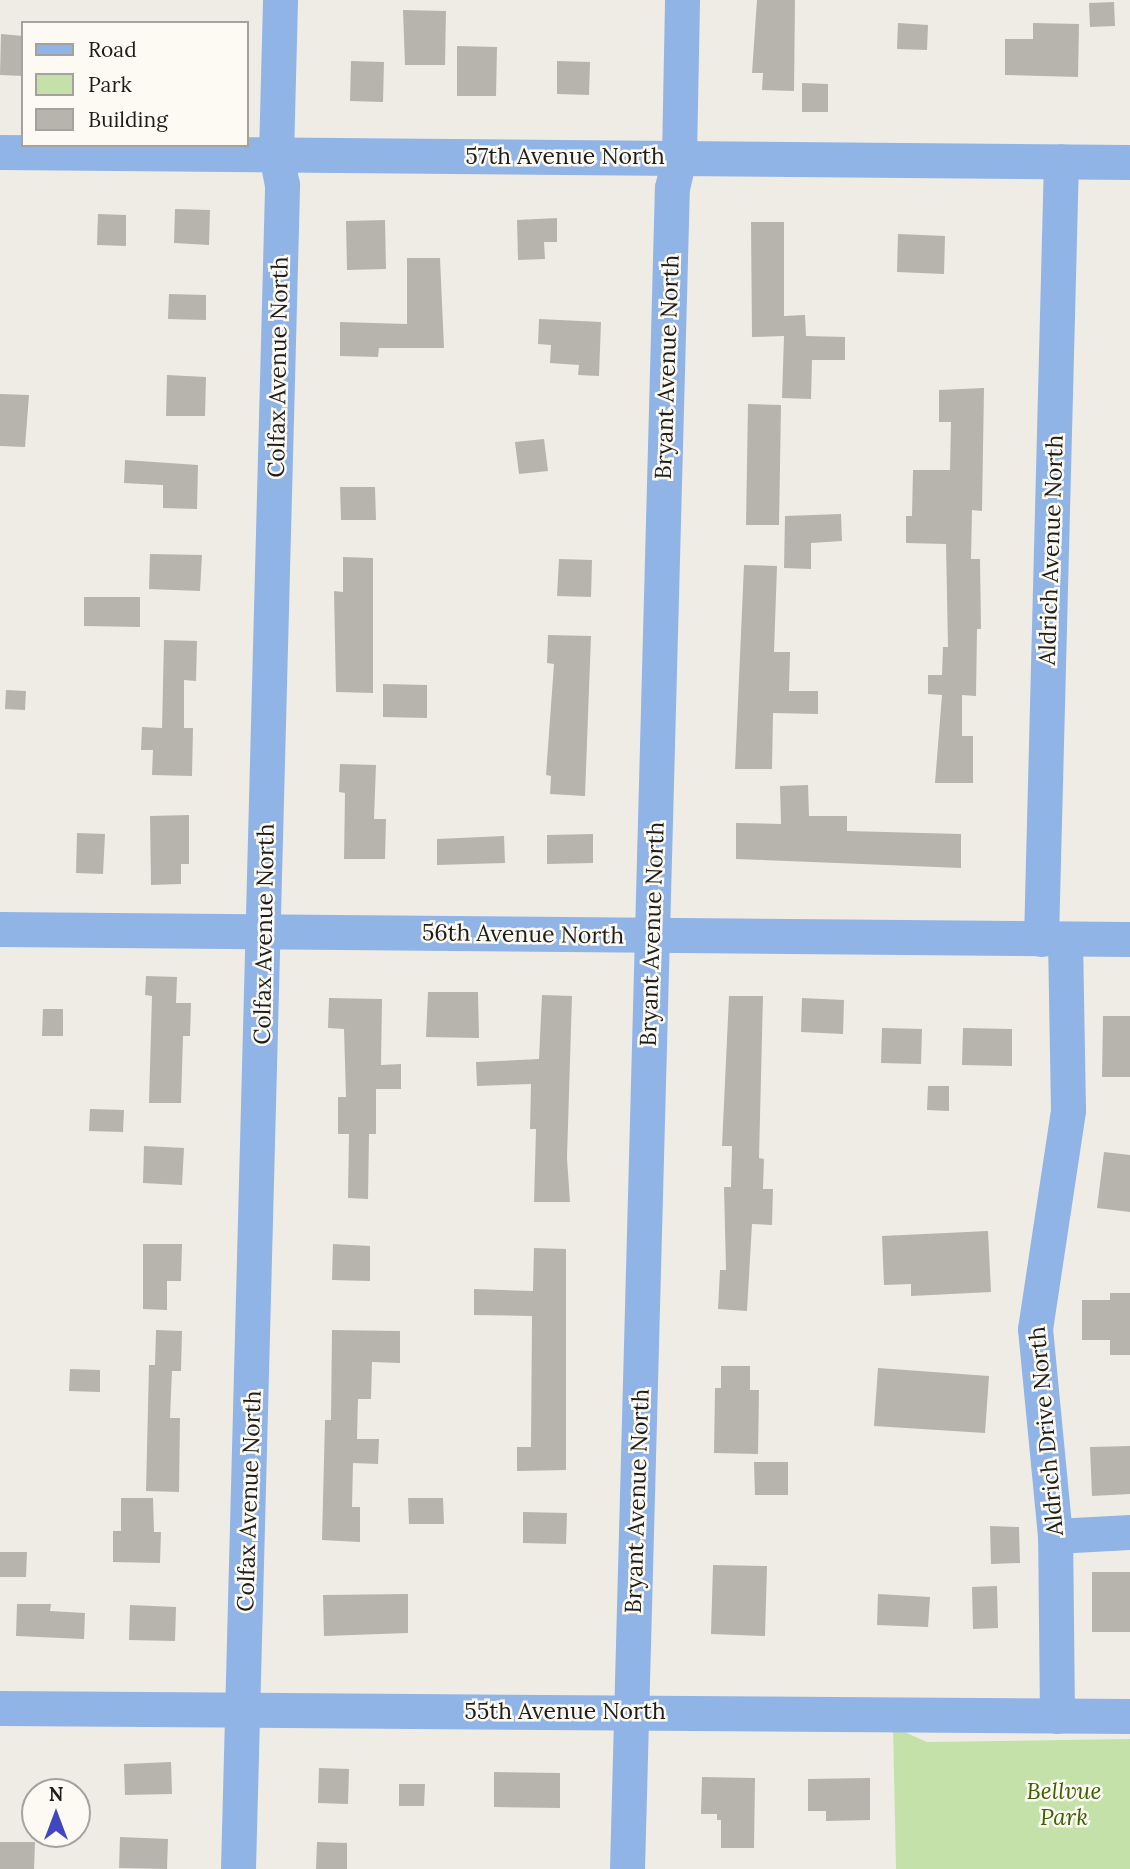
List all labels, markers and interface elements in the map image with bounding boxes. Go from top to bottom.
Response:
legend [21,21,248,147]
text: Road [88,36,137,63]
text: Park [88,71,132,98]
text: Building [88,106,168,133]
street label: 57th Avenue North [465,142,665,170]
street label: Bryant Avenue North [649,254,685,480]
street label: Colfax Avenue North [262,256,294,478]
street label: Aldrich Avenue North [1033,434,1069,666]
street label: Bryant Avenue North [634,821,670,1047]
street label: Colfax Avenue North [248,823,280,1045]
street label: 56th Avenue North [422,918,624,950]
street label: Aldrich Drive North [1023,1325,1069,1537]
street label: Bryant Avenue North [619,1388,655,1614]
street label: Colfax Avenue North [231,1390,267,1612]
street label: 55th Avenue North [464,1697,666,1725]
park label: Bellvue Park [1027,1777,1101,1831]
north arrow [21,1778,91,1848]
text: N [49,1782,63,1806]

